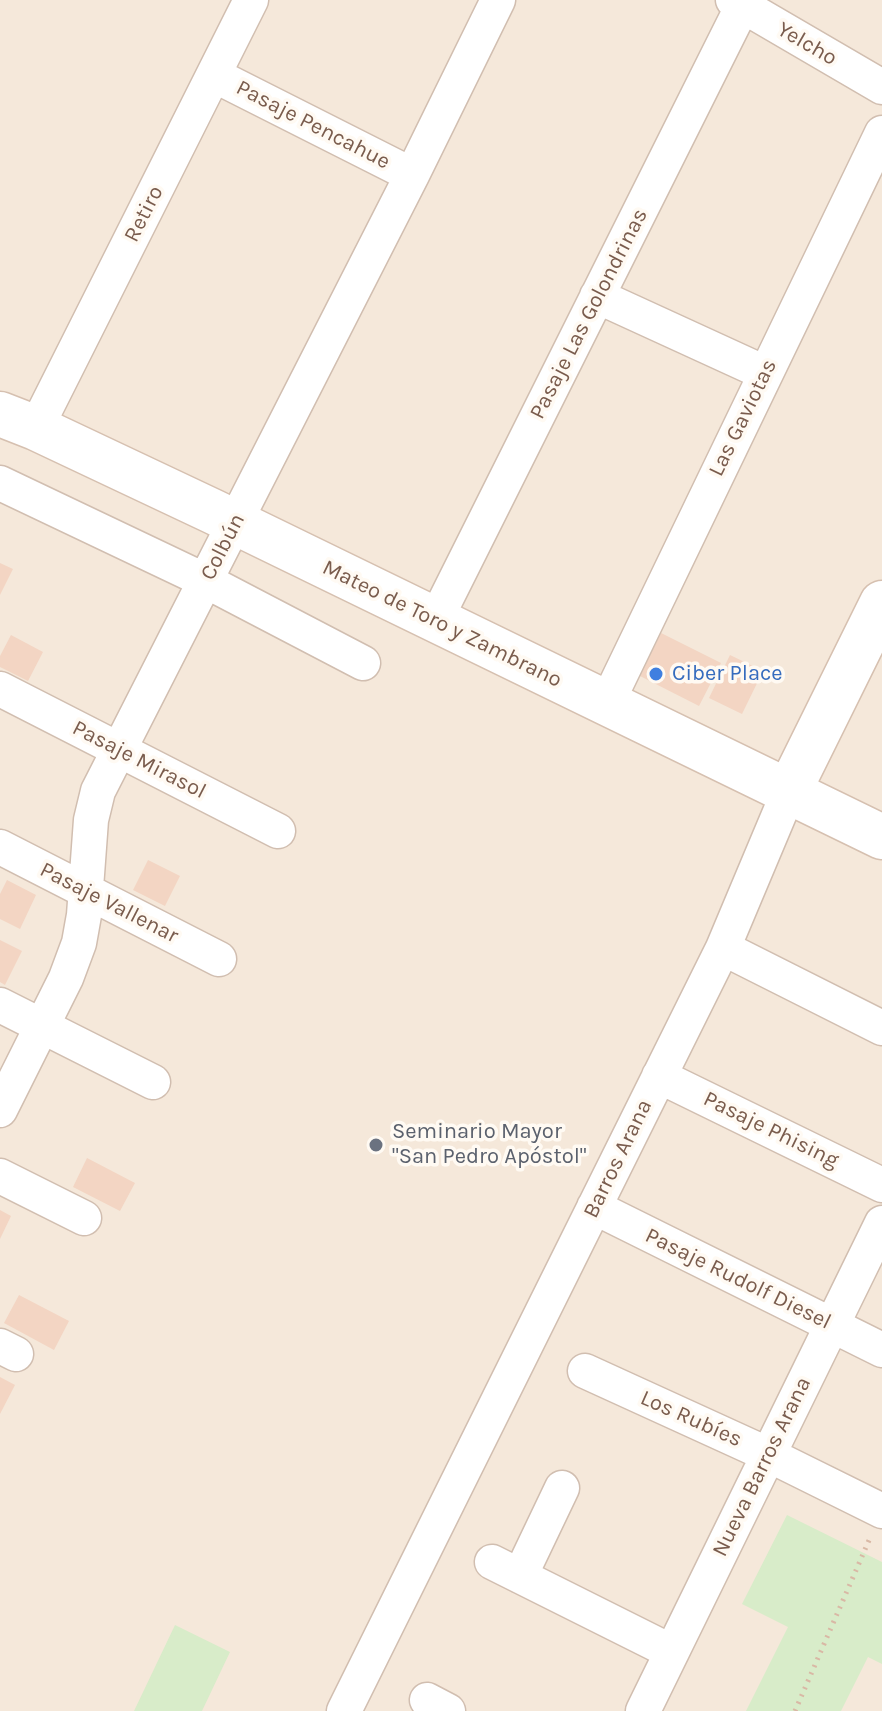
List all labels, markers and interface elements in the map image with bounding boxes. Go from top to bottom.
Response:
street label: Yelcho [772,16,842,72]
street label: Pasaje Pencahue [231,75,395,175]
street label: Retiro [119,181,169,247]
street label: Pasaje Las Golondrinas [524,204,654,424]
street label: Las Gaviotas [703,355,783,481]
street label: Colbún [195,509,251,585]
street label: Mateo de Toro y Zambrano [318,554,566,694]
place label: Ciber Place [672,661,783,687]
marker: Ciber Place [647,665,665,683]
street label: Pasaje Mirasol [68,715,210,805]
street label: Pasaje Vallenar [35,857,183,949]
street label: Pasaje Phising [699,1086,843,1174]
street label: Barros Arana [578,1095,658,1223]
place label: Seminario Mayor "San Pedro Apóstol" [392,1119,587,1170]
marker: Seminario Mayor "San Pedro Apóstol" [367,1136,385,1154]
street label: Pasaje Rudolf Diesel [641,1223,835,1335]
street label: Nueva Barros Arana [707,1373,817,1561]
street label: Los Rubíes [636,1385,746,1453]

